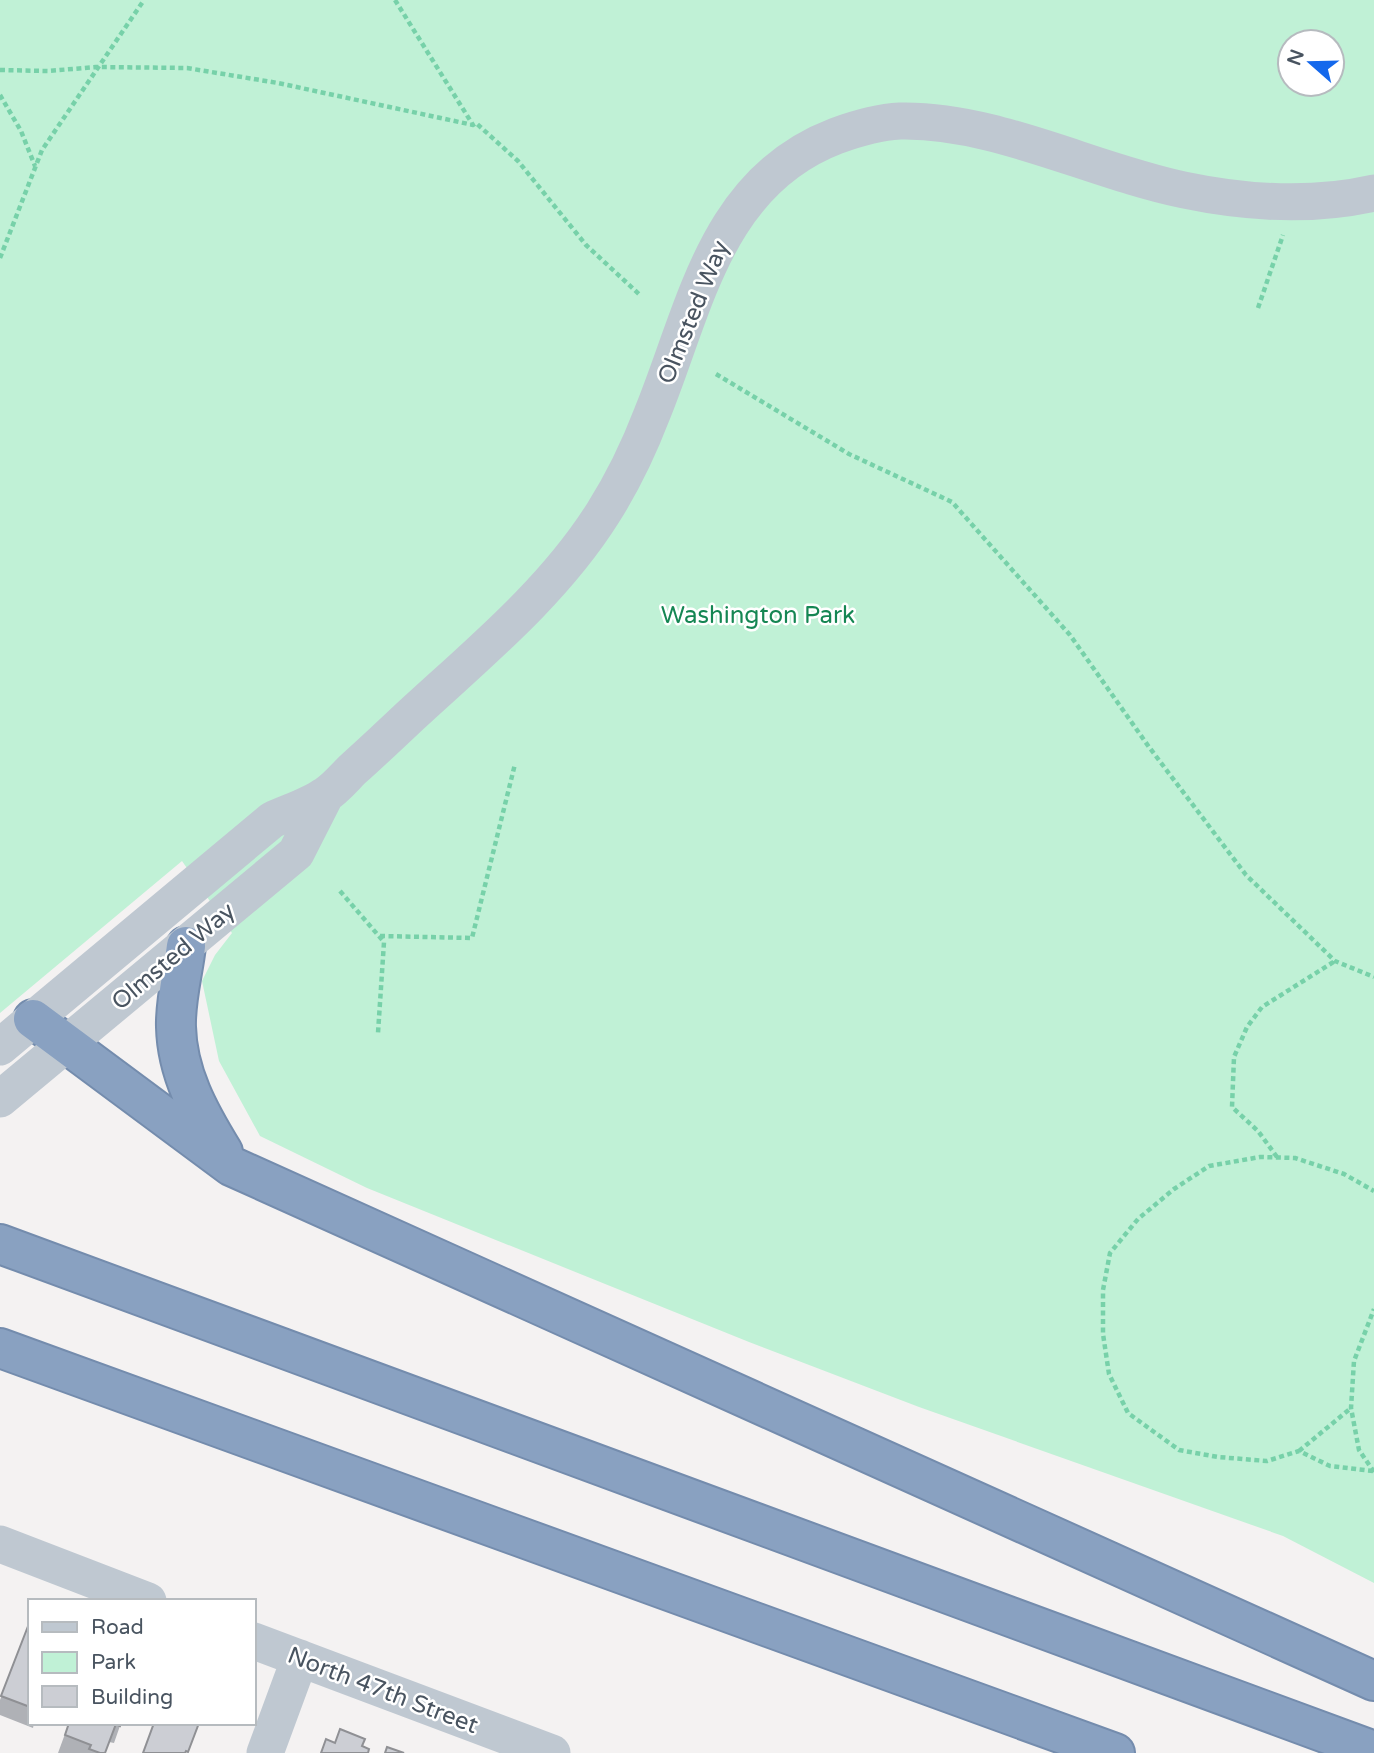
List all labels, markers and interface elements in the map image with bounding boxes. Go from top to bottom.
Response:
north arrow [1276,28,1346,98]
text: N [1283,47,1309,68]
street label: Olmsted Way [652,236,735,388]
park label: Washington Park [661,601,855,630]
street label: Olmsted Way [106,896,241,1016]
legend [28,1599,256,1725]
text: Road [91,1615,144,1640]
street label: North 47th Street [284,1641,482,1740]
text: Park [91,1650,136,1675]
text: Building [91,1685,173,1710]

